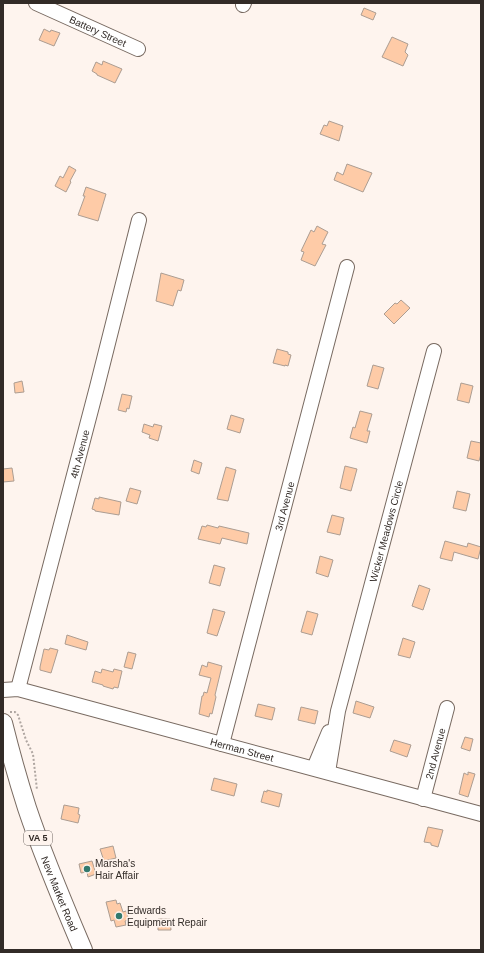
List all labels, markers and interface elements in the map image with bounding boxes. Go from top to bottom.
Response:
street label: Battery Street [68,14,128,49]
street label: 4th Avenue [68,428,92,480]
street label: Wicker Meadows Circle [368,479,405,583]
street label: 3rd Avenue [273,480,297,532]
street label: 2nd Avenue [423,726,448,781]
street label: Herman Street [209,736,275,764]
road number: VA 5 [24,831,52,845]
street label: New Market Road [39,855,79,933]
place label: Marsha's Hair Affair [95,858,139,881]
marker: Marsha's Hair Affair [82,864,92,874]
place label: Edwards Equipment Repair [127,905,208,928]
marker: Edwards Equipment Repair [114,911,124,921]

